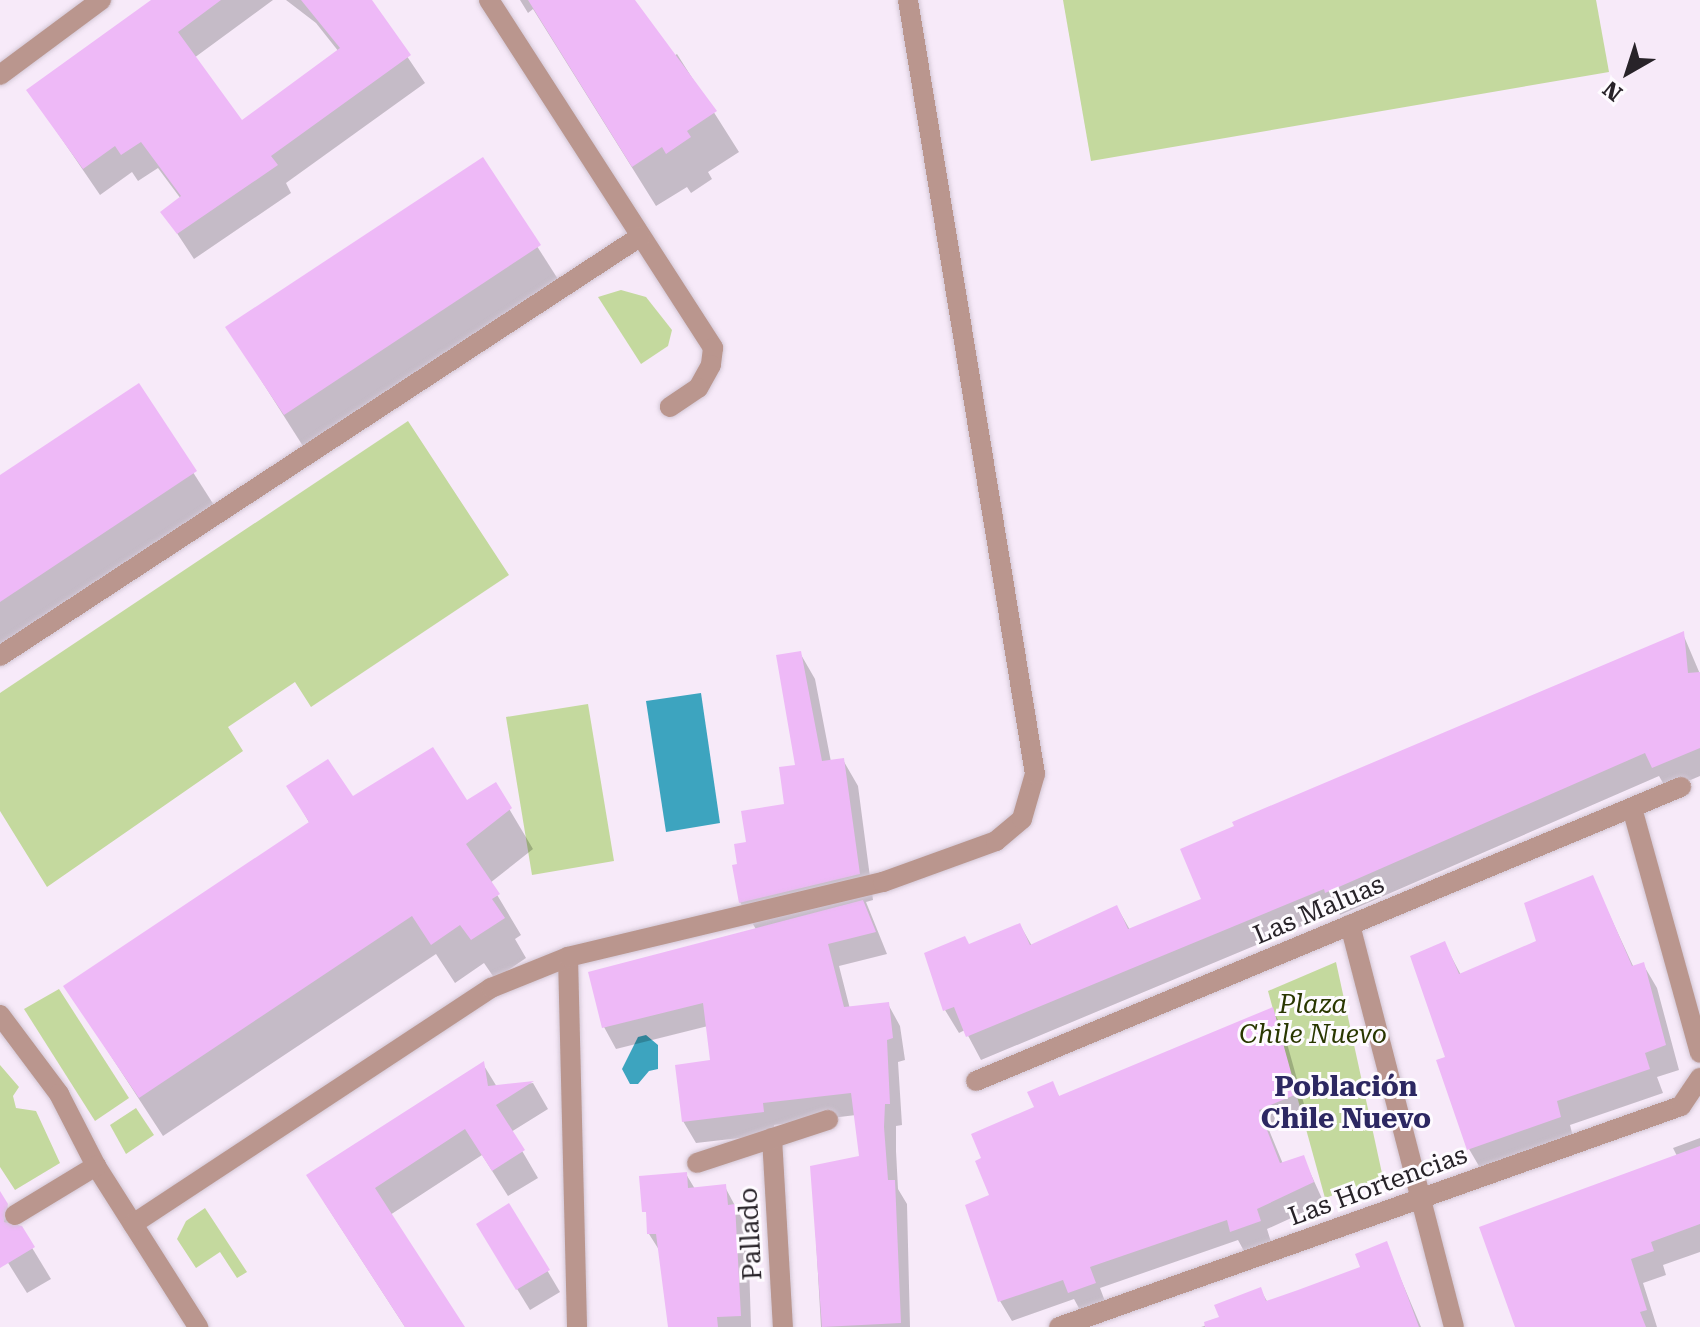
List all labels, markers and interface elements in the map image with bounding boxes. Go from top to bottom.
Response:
north arrow [1588,32,1668,112]
text: N [1598,76,1627,106]
street label: Las Maluas [1249,869,1389,951]
park label: Plaza Chile Nuevo [1239,989,1387,1050]
district label: Población Chile Nuevo [1261,1070,1431,1136]
street label: Las Hortencias [1285,1139,1471,1233]
street label: Pallado [733,1187,769,1281]

